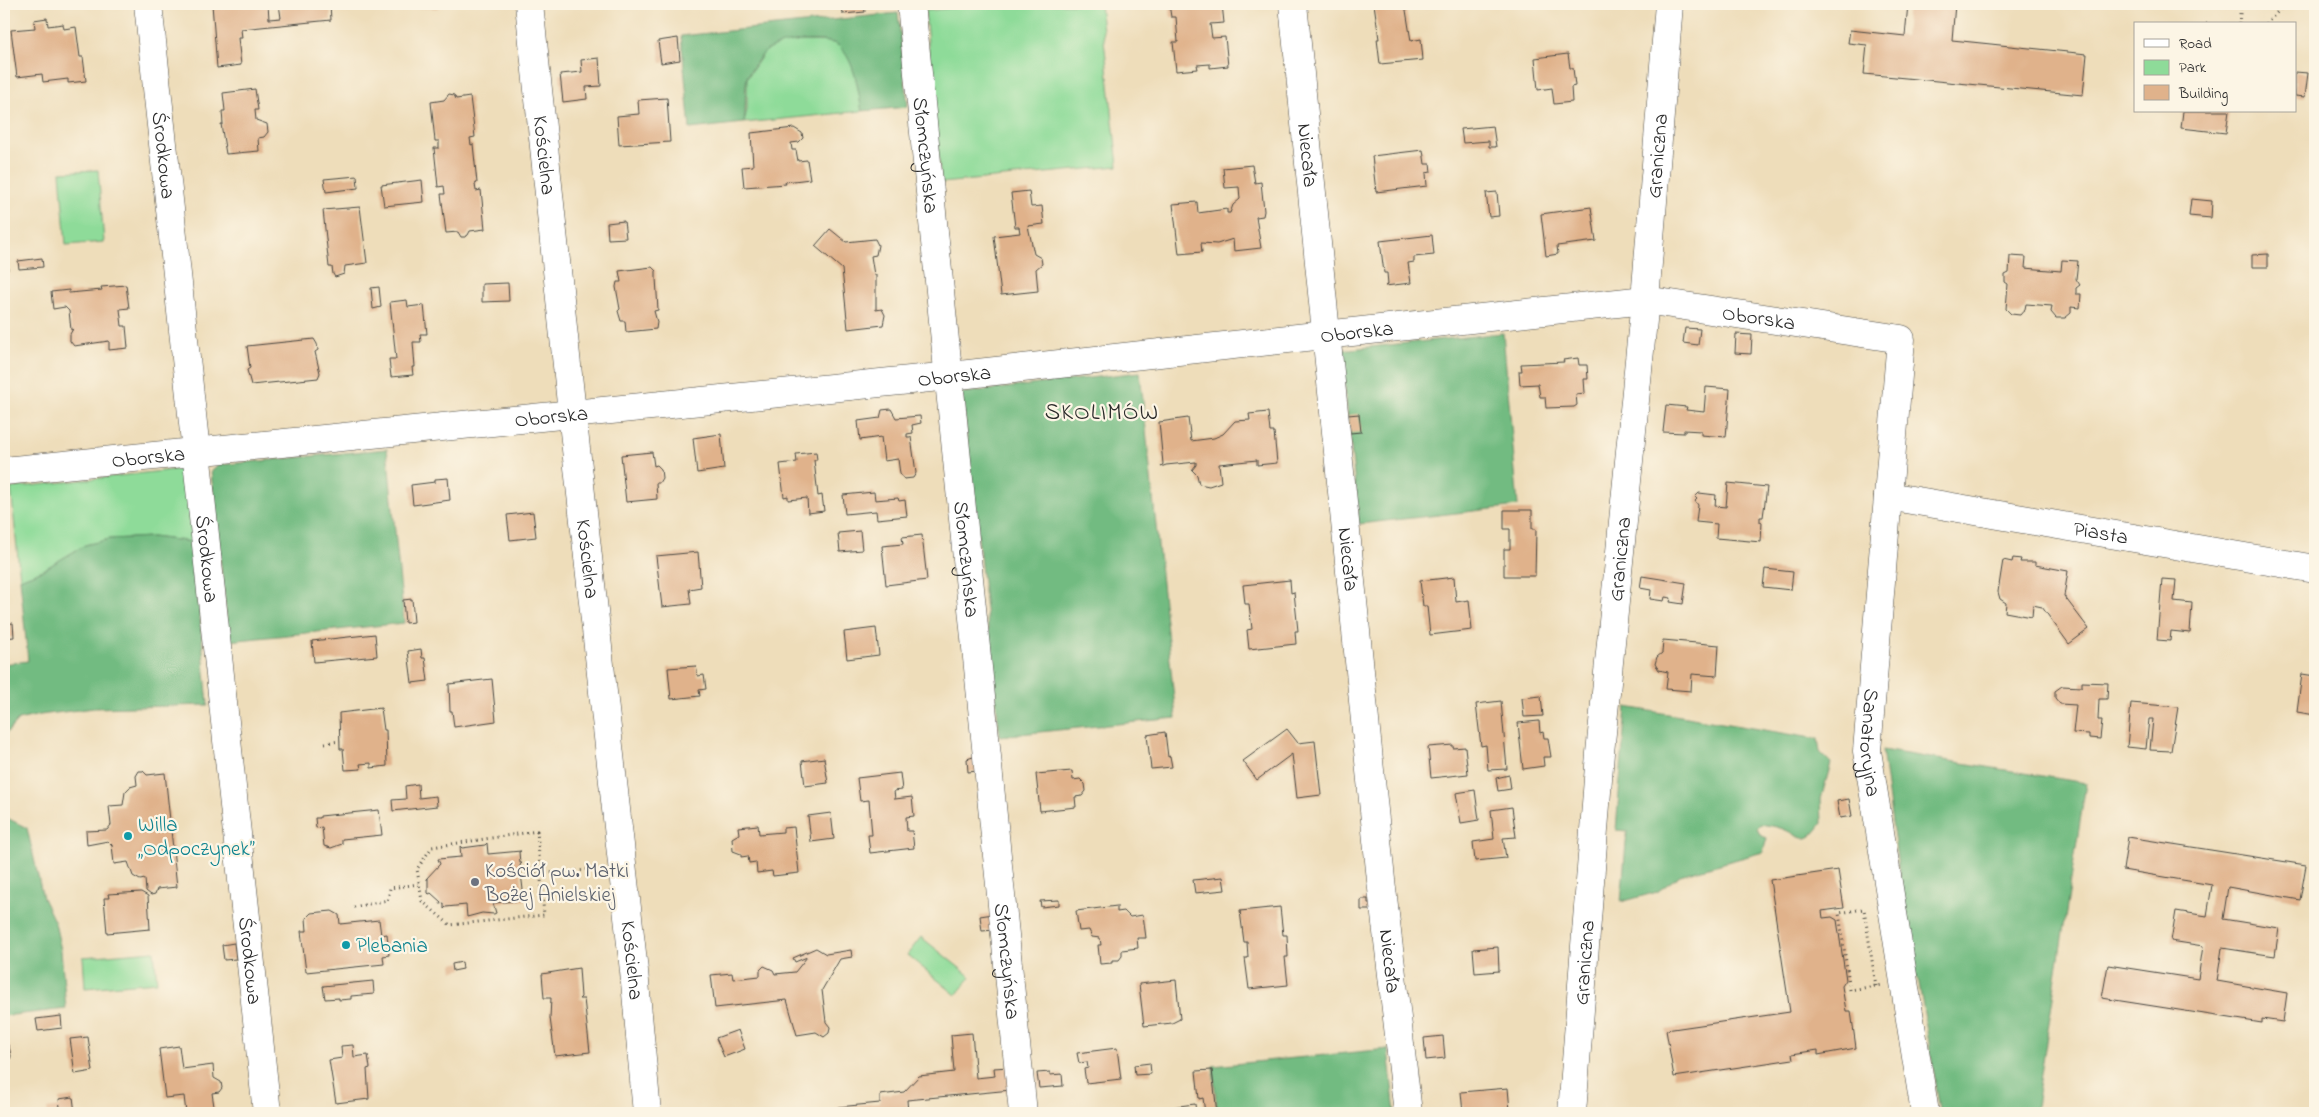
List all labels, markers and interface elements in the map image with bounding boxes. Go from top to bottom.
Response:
legend [2134,22,2296,112]
text: Road [2179,33,2212,55]
text: Park [2179,57,2207,79]
text: Building [2178,83,2228,106]
street label: Słomczyńska [903,96,945,215]
street label: Środkowa [143,110,182,201]
street label: Graniczna [1640,112,1677,200]
street label: Kościelna [524,114,562,197]
street label: Niecała [1288,122,1324,189]
street label: Oborska [1720,299,1797,340]
street label: Oborska [1319,315,1395,352]
street label: Oborska [916,359,993,396]
district label: SKOLIMÓW [1045,396,1159,431]
street label: Oborska [513,399,590,437]
street label: Oborska [110,440,187,477]
street label: Słomczyńska [944,500,986,619]
street label: Środkowa [186,514,225,604]
street label: Graniczna [1602,515,1640,603]
street label: Piasta [2071,515,2130,554]
street label: Kościelna [567,518,606,600]
street label: Niecała [1329,526,1365,593]
street label: Sanatoryjna [1850,687,1887,799]
place label: Willa „Odpoczynek” [138,811,255,867]
marker: Willa „Odpoczynek” [122,830,134,842]
place label: Kościół pw. Matki Bożej Anielskiej [484,857,629,911]
marker: Kościół pw. Matki Bożej Anielskiej [469,876,481,888]
street label: Słomczyńska [985,902,1026,1021]
street label: Środkowa [229,915,268,1006]
street label: Kościelna [612,919,650,1002]
street label: Graniczna [1567,919,1604,1006]
street label: Niecała [1370,928,1407,995]
place label: Plebania [356,932,428,962]
marker: Plebania [340,939,352,951]

